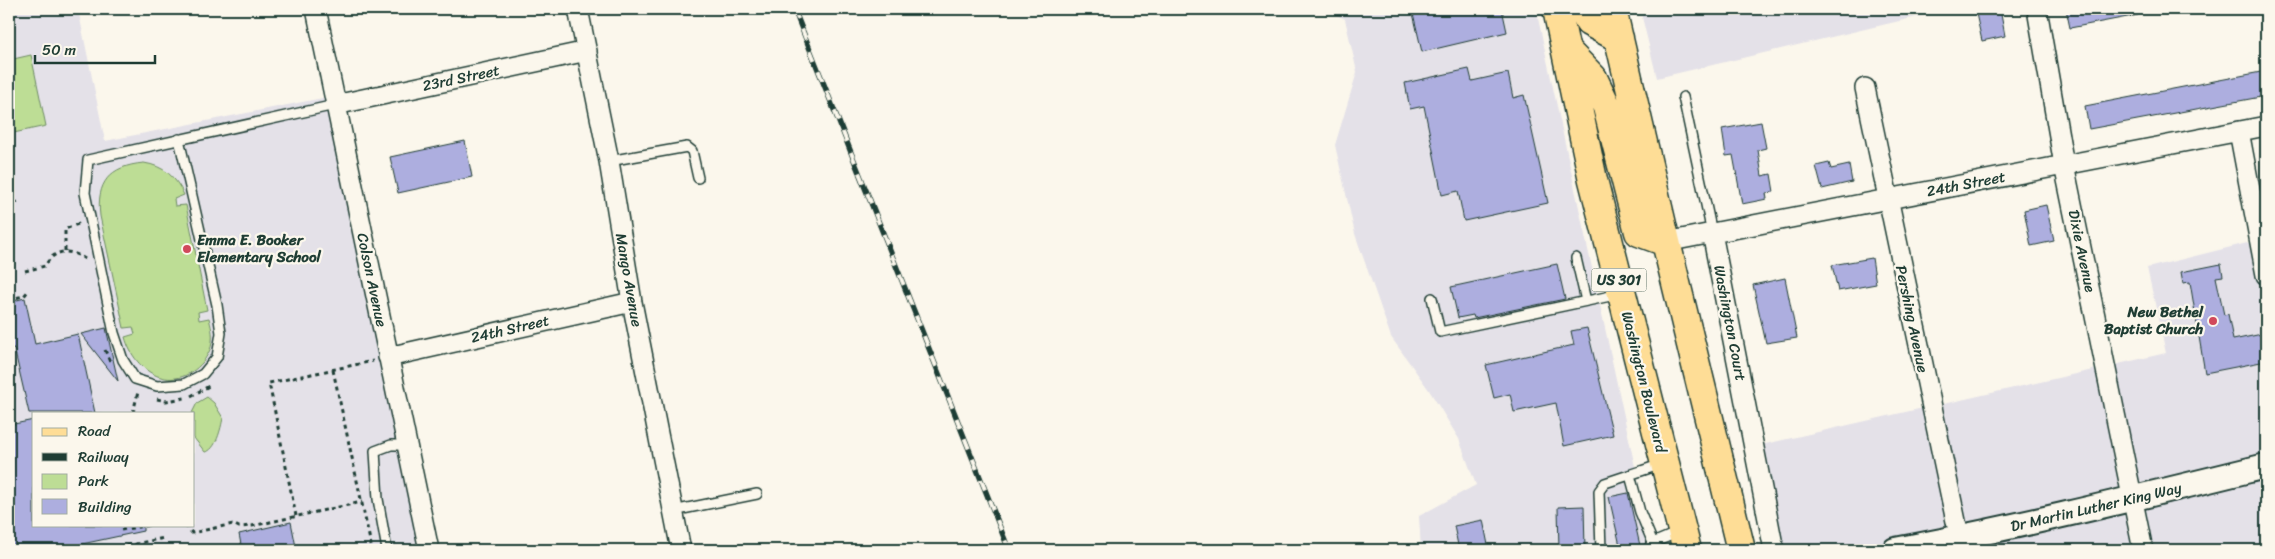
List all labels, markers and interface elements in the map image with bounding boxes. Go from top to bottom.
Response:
scale bar [35,32,155,64]
text: 50 m [42,37,77,63]
street label: 23rd Street [420,57,502,99]
street label: 24th Street [1924,164,2008,204]
street label: Dixie Avenue [2061,207,2103,295]
place label: Emma E. Booker Elementary School [197,227,322,270]
street label: Colson Avenue [349,230,395,330]
street label: Mango Avenue [608,231,650,329]
marker: Emma E. Booker Elementary School [181,243,193,255]
street label: Washington Court [1706,263,1754,384]
street label: Pershing Avenue [1888,263,1936,375]
road number: US 301 [1592,268,1646,292]
place label: New Bethel Baptist Church [2104,299,2204,342]
street label: 24th Street [468,307,552,351]
street label: Washington Boulevard [1614,309,1674,457]
marker: New Bethel Baptist Church [2207,315,2219,327]
legend [32,412,195,526]
text: Road [78,418,111,444]
text: Railway [78,444,129,470]
text: Park [78,468,109,494]
street label: Dr Martin Luther King Way [2008,475,2184,539]
text: Building [78,494,132,520]

